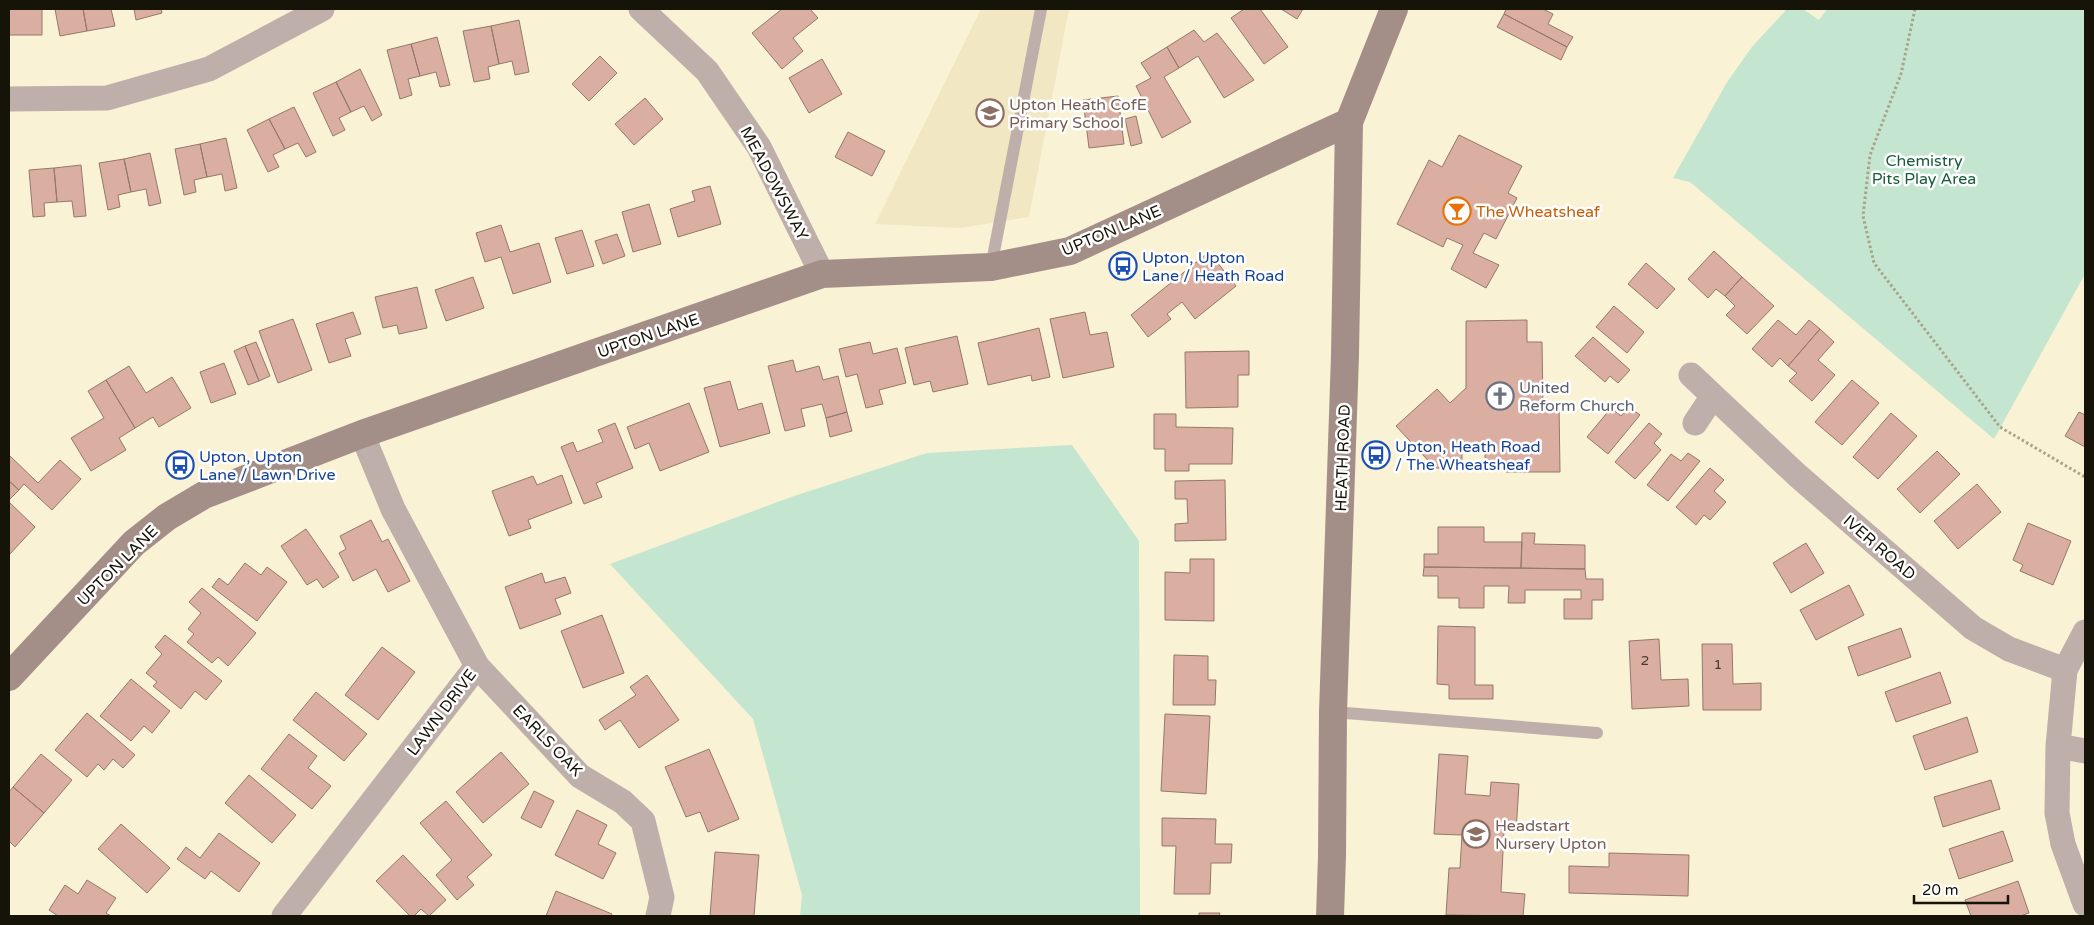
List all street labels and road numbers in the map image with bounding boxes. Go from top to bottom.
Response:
street label: MEADOWSWAY [736,123,813,244]
street label: UPTON LANE [1059,201,1164,261]
street label: UPTON LANE [595,309,702,363]
street label: HEATH ROAD [1331,404,1355,512]
street label: IVER ROAD [1839,511,1920,585]
street label: UPTON LANE [73,521,162,610]
street label: LAWN DRIVE [403,665,481,760]
street label: EARLS OAK [508,701,587,781]

